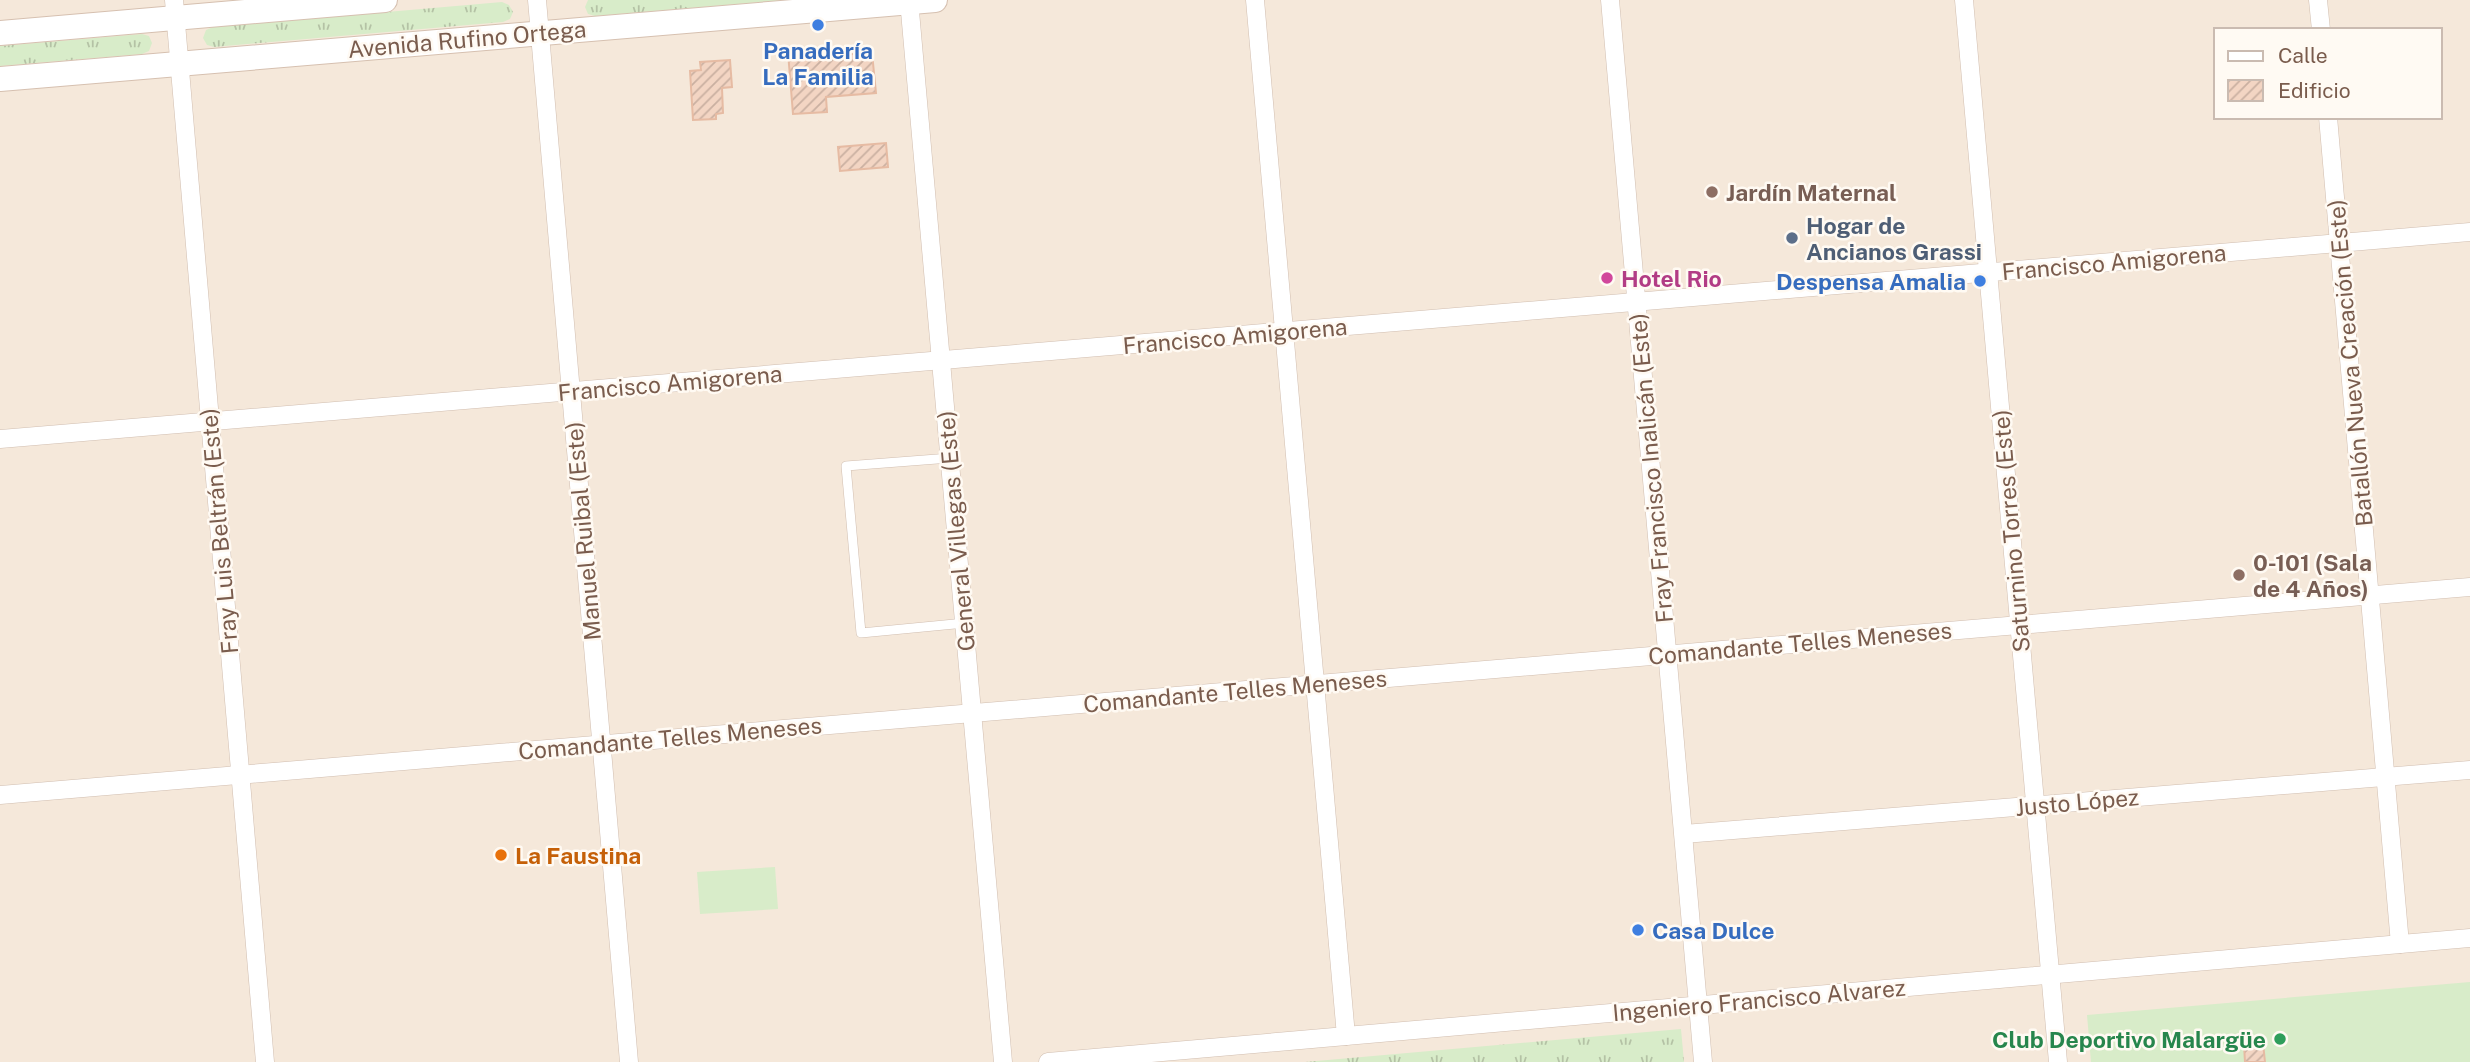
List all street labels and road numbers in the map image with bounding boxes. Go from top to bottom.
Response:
street label: Avenida Rufino Ortega [347,15,587,63]
street label: Batallón Nueva Creación (Este) [2322,198,2378,528]
street label: Francisco Amigorena [2001,239,2227,285]
street label: Fray Francisco Inalicán (Este) [1624,312,1678,624]
street label: Francisco Amigorena [1122,313,1348,359]
street label: Francisco Amigorena [557,360,783,406]
street label: Fray Luis Beltrán (Este) [195,407,243,655]
street label: Saturnino Torres (Este) [1987,408,2035,654]
street label: General Villegas (Este) [932,410,980,652]
street label: Manuel Ruibal (Este) [560,420,606,642]
street label: Comandante Telles Meneses [1647,616,1953,670]
street label: Comandante Telles Meneses [1082,664,1388,718]
street label: Comandante Telles Meneses [517,711,823,765]
street label: Justo López [2014,783,2140,821]
street label: Ingeniero Francisco Alvarez [1611,974,1907,1026]

